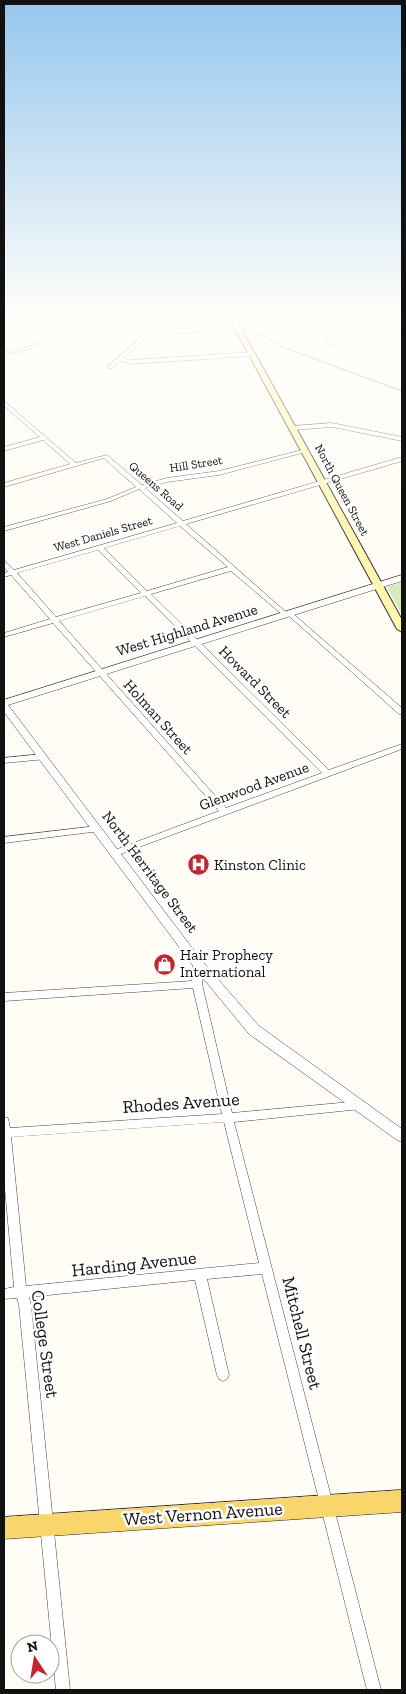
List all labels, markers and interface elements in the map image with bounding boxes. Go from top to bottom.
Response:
street label: North Queen Street [312,442,372,539]
street label: Hill Street [169,453,224,475]
street label: Queens Road [126,459,186,514]
street label: West Daniels Street [52,513,154,555]
street label: West Highland Avenue [114,600,260,660]
street label: Howard Street [215,642,295,722]
street label: Holman Street [120,676,197,758]
street label: Glenwood Avenue [197,758,311,814]
street label: North Herritage Street [98,808,202,937]
hospital icon: Kinston Clinic [186,853,210,877]
place label: Kinston Clinic [214,856,306,874]
place label: Hair Prophecy International [180,946,273,981]
shop icon: Hair Prophecy International [152,952,176,976]
street label: Rhodes Avenue [122,1088,240,1118]
street label: Harding Avenue [71,1247,197,1281]
street label: Mitchell Street [277,1274,327,1392]
street label: College Street [27,1289,64,1400]
street label: West Vernon Avenue [123,1497,283,1531]
north arrow [10,1634,60,1684]
text: N [25,1637,40,1656]

